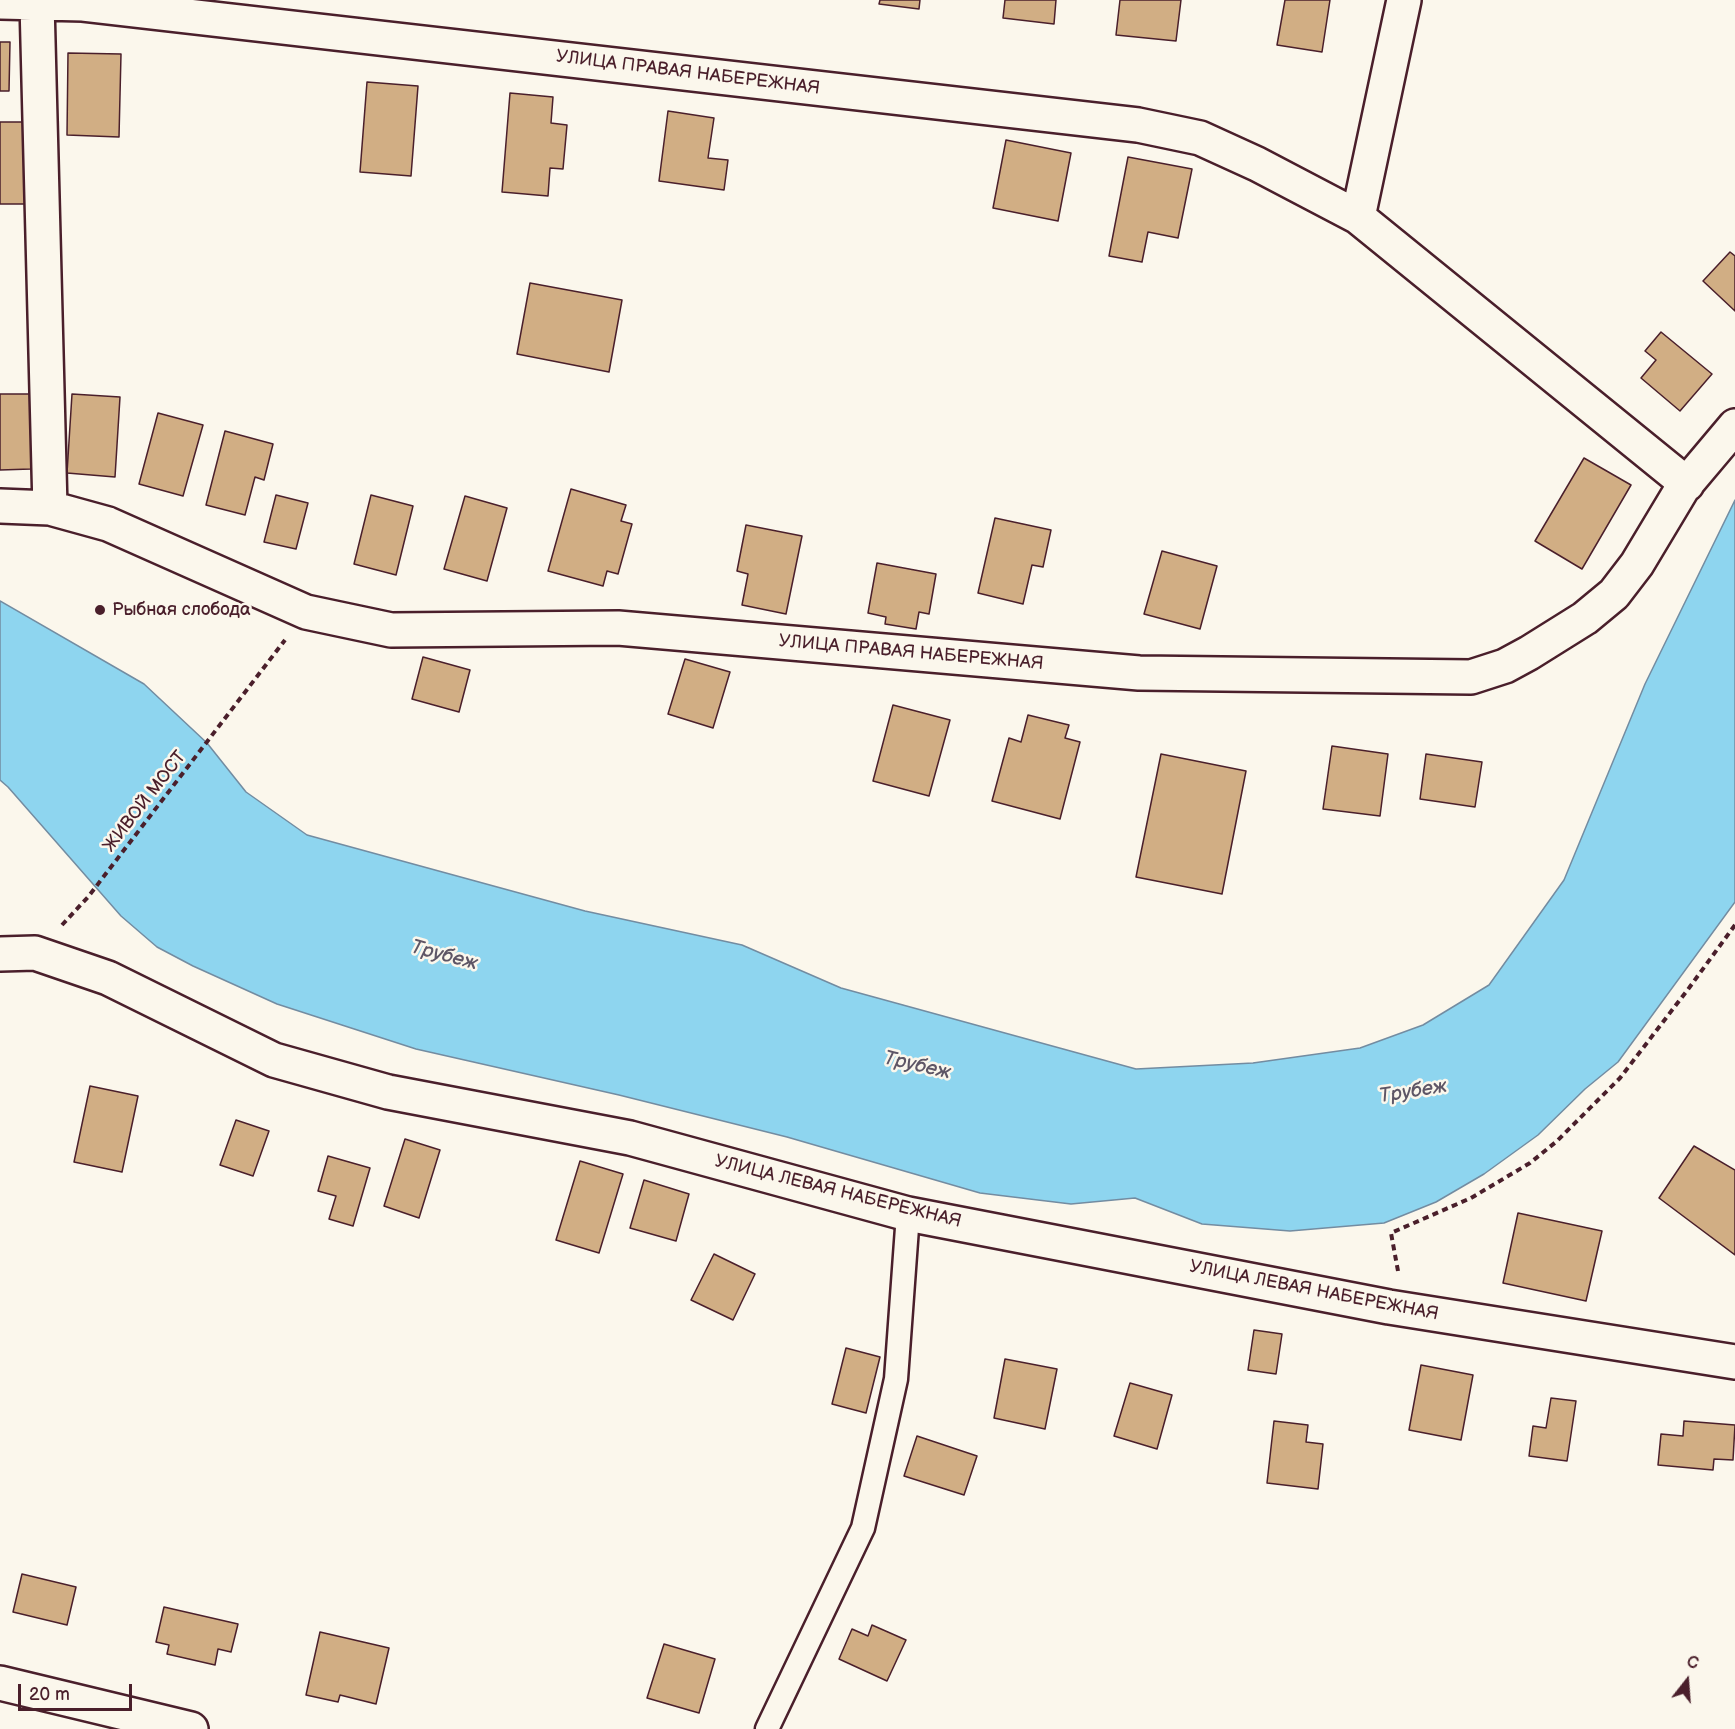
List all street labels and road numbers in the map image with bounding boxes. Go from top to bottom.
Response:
street label: УЛИЦА ПРАВАЯ НАБЕРЕЖНАЯ [555,46,821,100]
street label: УЛИЦА ПРАВАЯ НАБЕРЕЖНАЯ [778,631,1044,675]
street label: ЖИВОЙ МОСТ [99,747,191,857]
street label: УЛИЦА ЛЕВАЯ НАБЕРЕЖНАЯ [713,1151,963,1233]
street label: УЛИЦА ЛЕВАЯ НАБЕРЕЖНАЯ [1188,1256,1440,1326]

